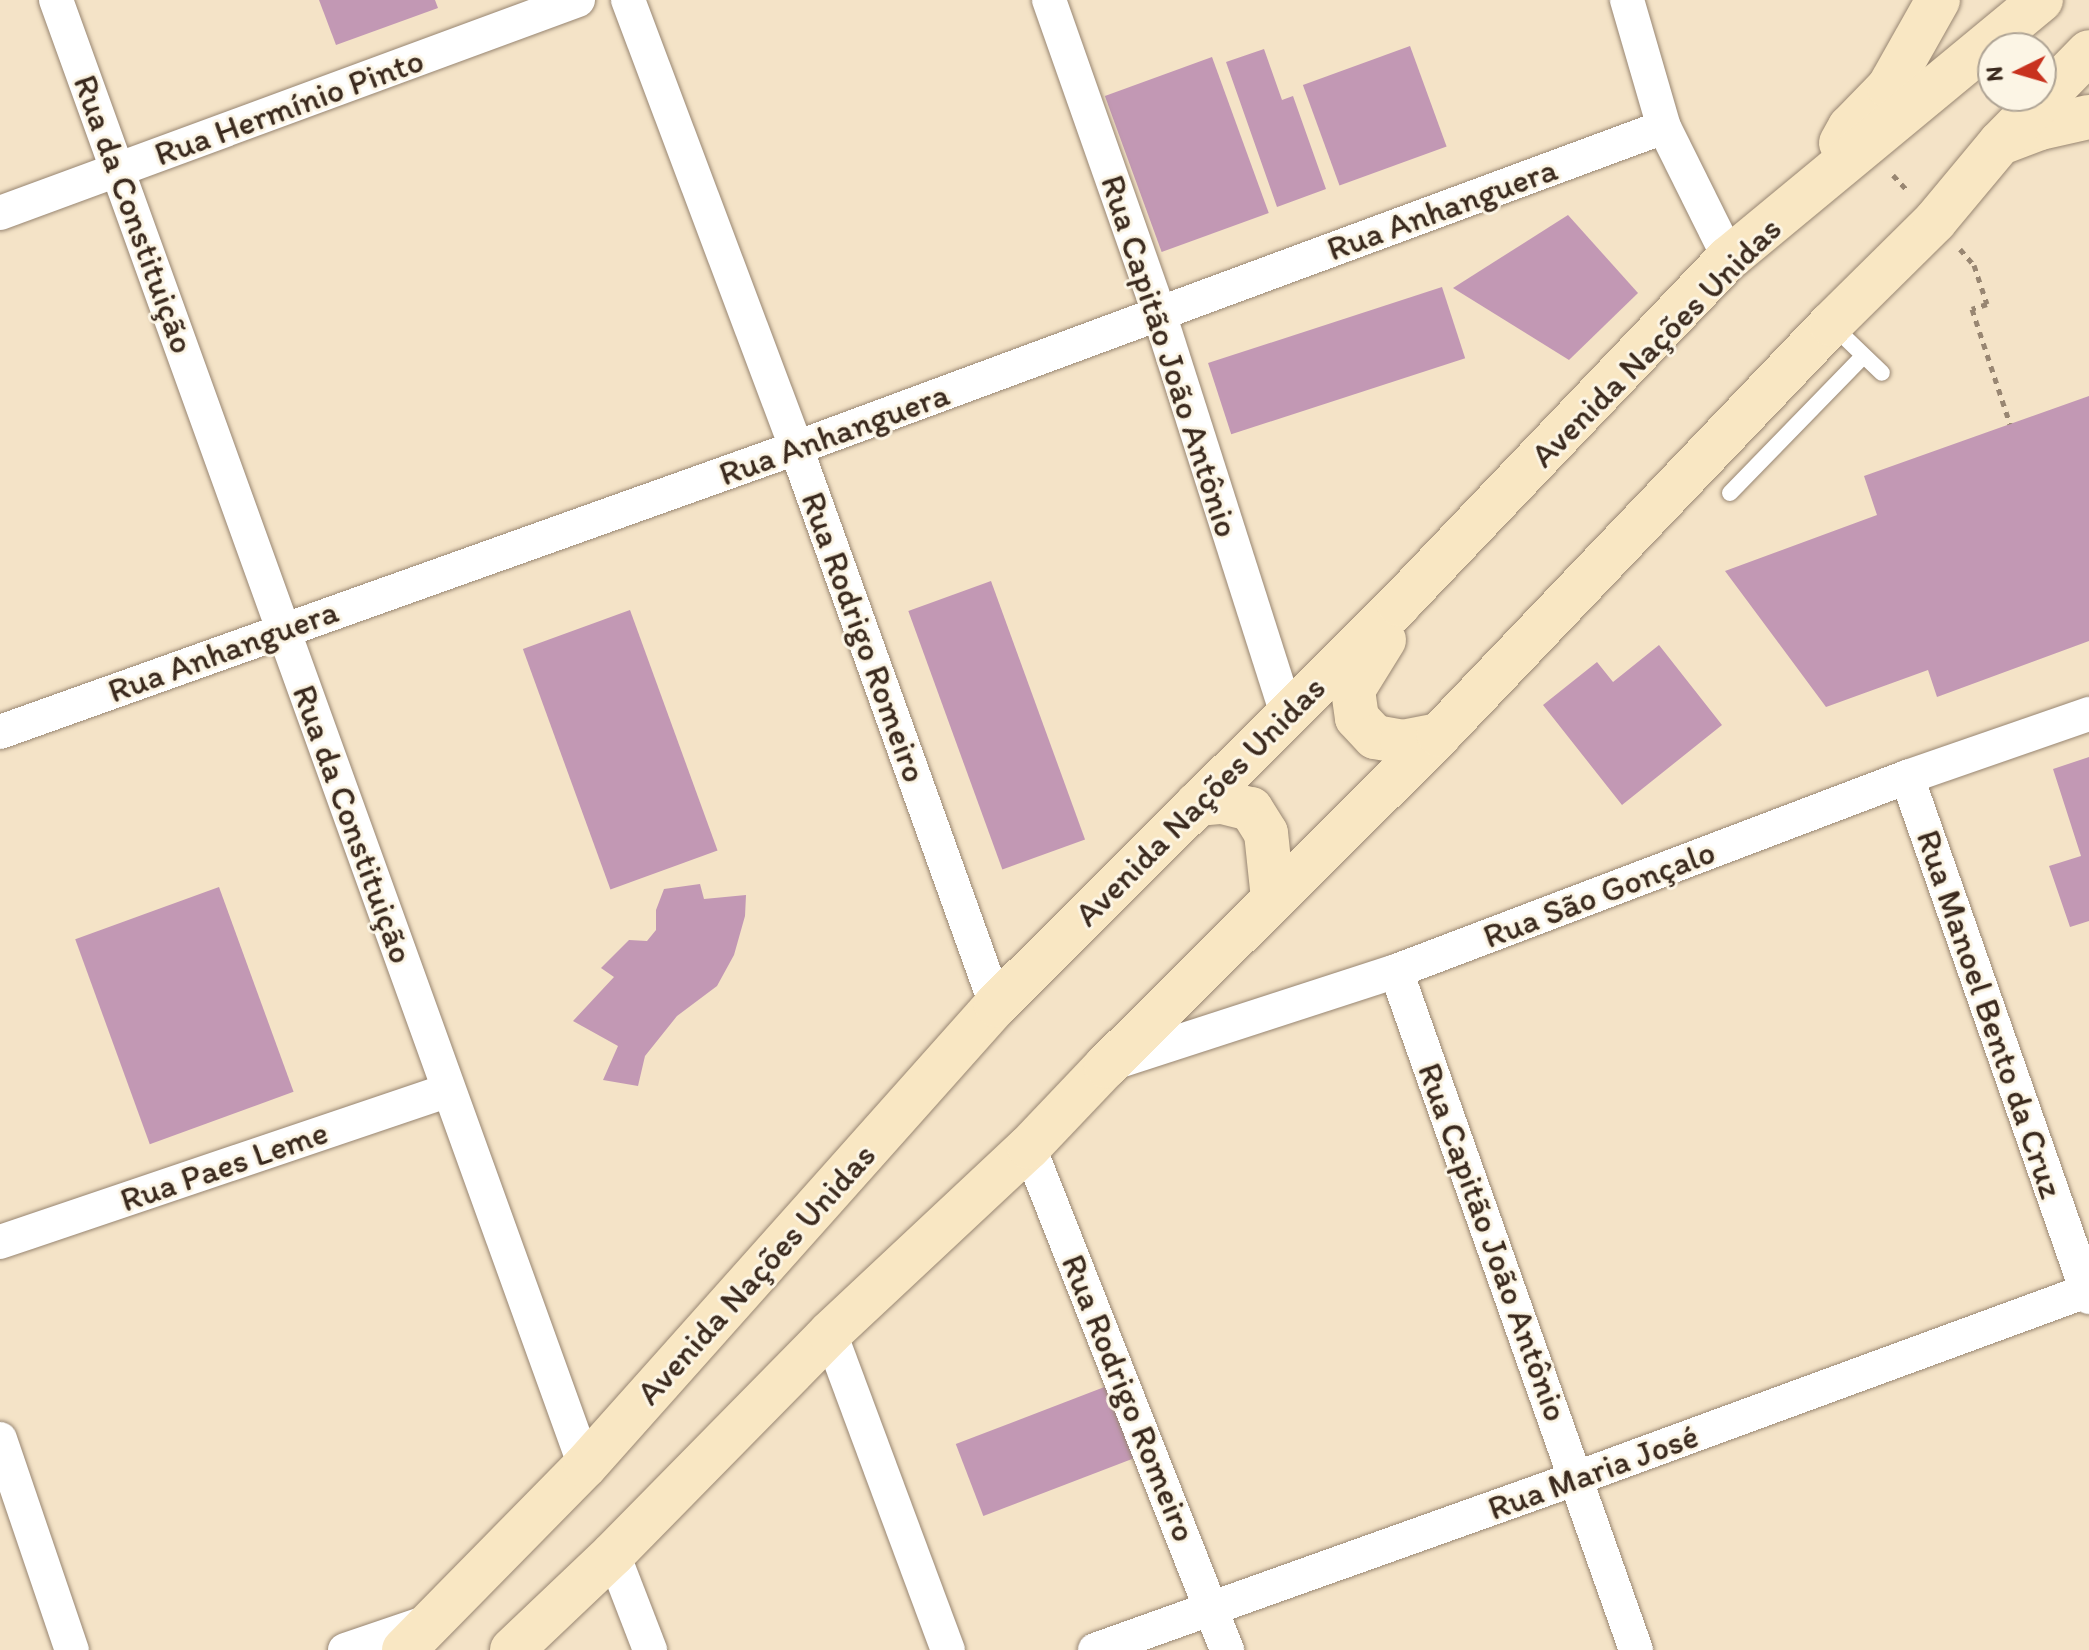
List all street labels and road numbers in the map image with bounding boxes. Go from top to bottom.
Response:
street label: Rua Hermínio Pinto [149,39,429,175]
street label: Rua da Constituição [65,69,203,359]
street label: Rua Anhanguera [1321,148,1563,270]
street label: Rua Capitão João Antônio [1092,170,1248,542]
street label: Avenida Nações Unidas [1522,208,1790,476]
street label: Rua Anhanguera [713,373,955,495]
street label: Rua Rodrigo Romeiro [793,487,935,787]
street label: Rua Anhanguera [102,590,344,712]
street label: Avenida Nações Unidas [1066,667,1334,935]
street label: Rua da Constituição [284,679,422,969]
street label: Rua Manoel Bento da Cruz [1908,825,2072,1203]
street label: Rua São Gonçalo [1477,831,1721,957]
street label: Rua Capitão João Antônio [1409,1058,1577,1426]
street label: Rua Paes Leme [115,1111,333,1221]
street label: Avenida Nações Unidas [628,1135,884,1413]
street label: Rua Rodrigo Romeiro [1053,1249,1205,1547]
street label: Rua Maria José [1482,1415,1704,1529]

